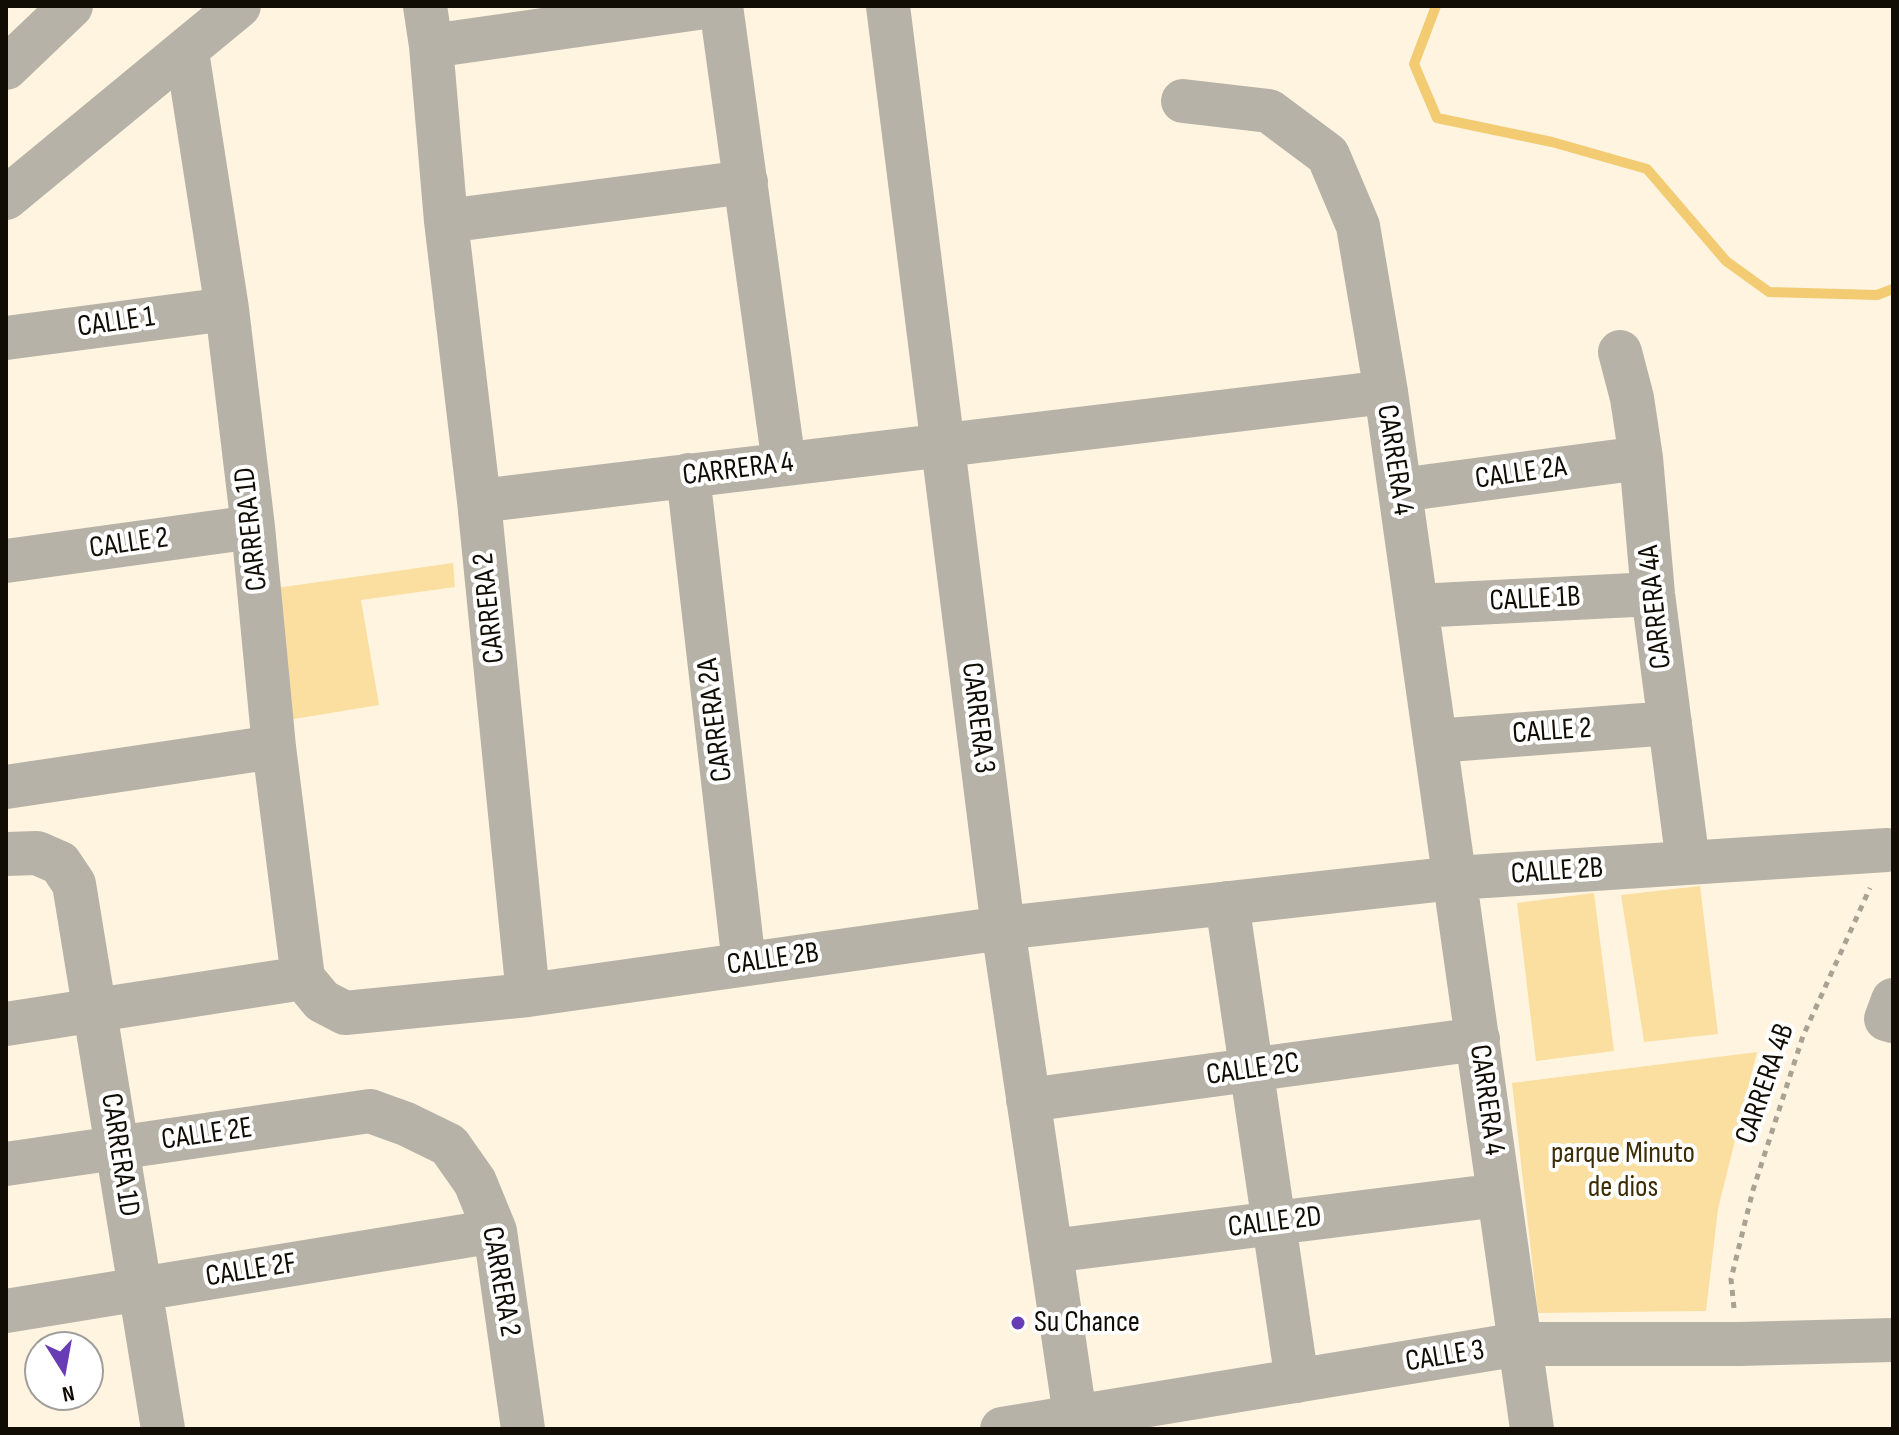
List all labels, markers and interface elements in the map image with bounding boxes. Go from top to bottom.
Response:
street label: CALLE 1 [75,300,157,346]
street label: CARRERA 4 [1368,402,1420,518]
street label: CARRERA 4 [681,445,795,495]
street label: CALLE 2A [1473,450,1569,498]
street label: CARRERA 1D [228,465,276,593]
street label: CALLE 2 [87,521,171,567]
street label: CARRERA 4A [1632,543,1680,671]
street label: CARRERA 2 [466,551,514,665]
street label: CALLE 1B [1489,580,1581,620]
street label: CARRERA 2A [691,656,741,784]
street label: CARRERA 3 [952,661,1002,775]
street label: CALLE 2 [1511,711,1593,753]
street label: CALLE 2B [1510,851,1604,893]
street label: CALLE 2B [725,936,821,984]
street label: CARRERA 4B [1729,1019,1803,1149]
street label: CARRERA 4 [1460,1042,1512,1158]
street label: CALLE 2C [1204,1046,1302,1094]
street label: CARRERA 1D [92,1091,146,1219]
street label: CALLE 2E [159,1111,255,1159]
park label: parque Minuto de dios [1551,1136,1695,1206]
street label: CALLE 2D [1226,1199,1324,1247]
street label: CARRERA 2 [473,1224,527,1340]
street label: CALLE 2F [203,1246,299,1296]
place label: Su Chance [1034,1305,1140,1341]
marker: Su Chance [1009,1314,1027,1332]
north arrow [24,1331,104,1411]
street label: CALLE 3 [1403,1333,1487,1381]
text: N [60,1379,77,1407]

